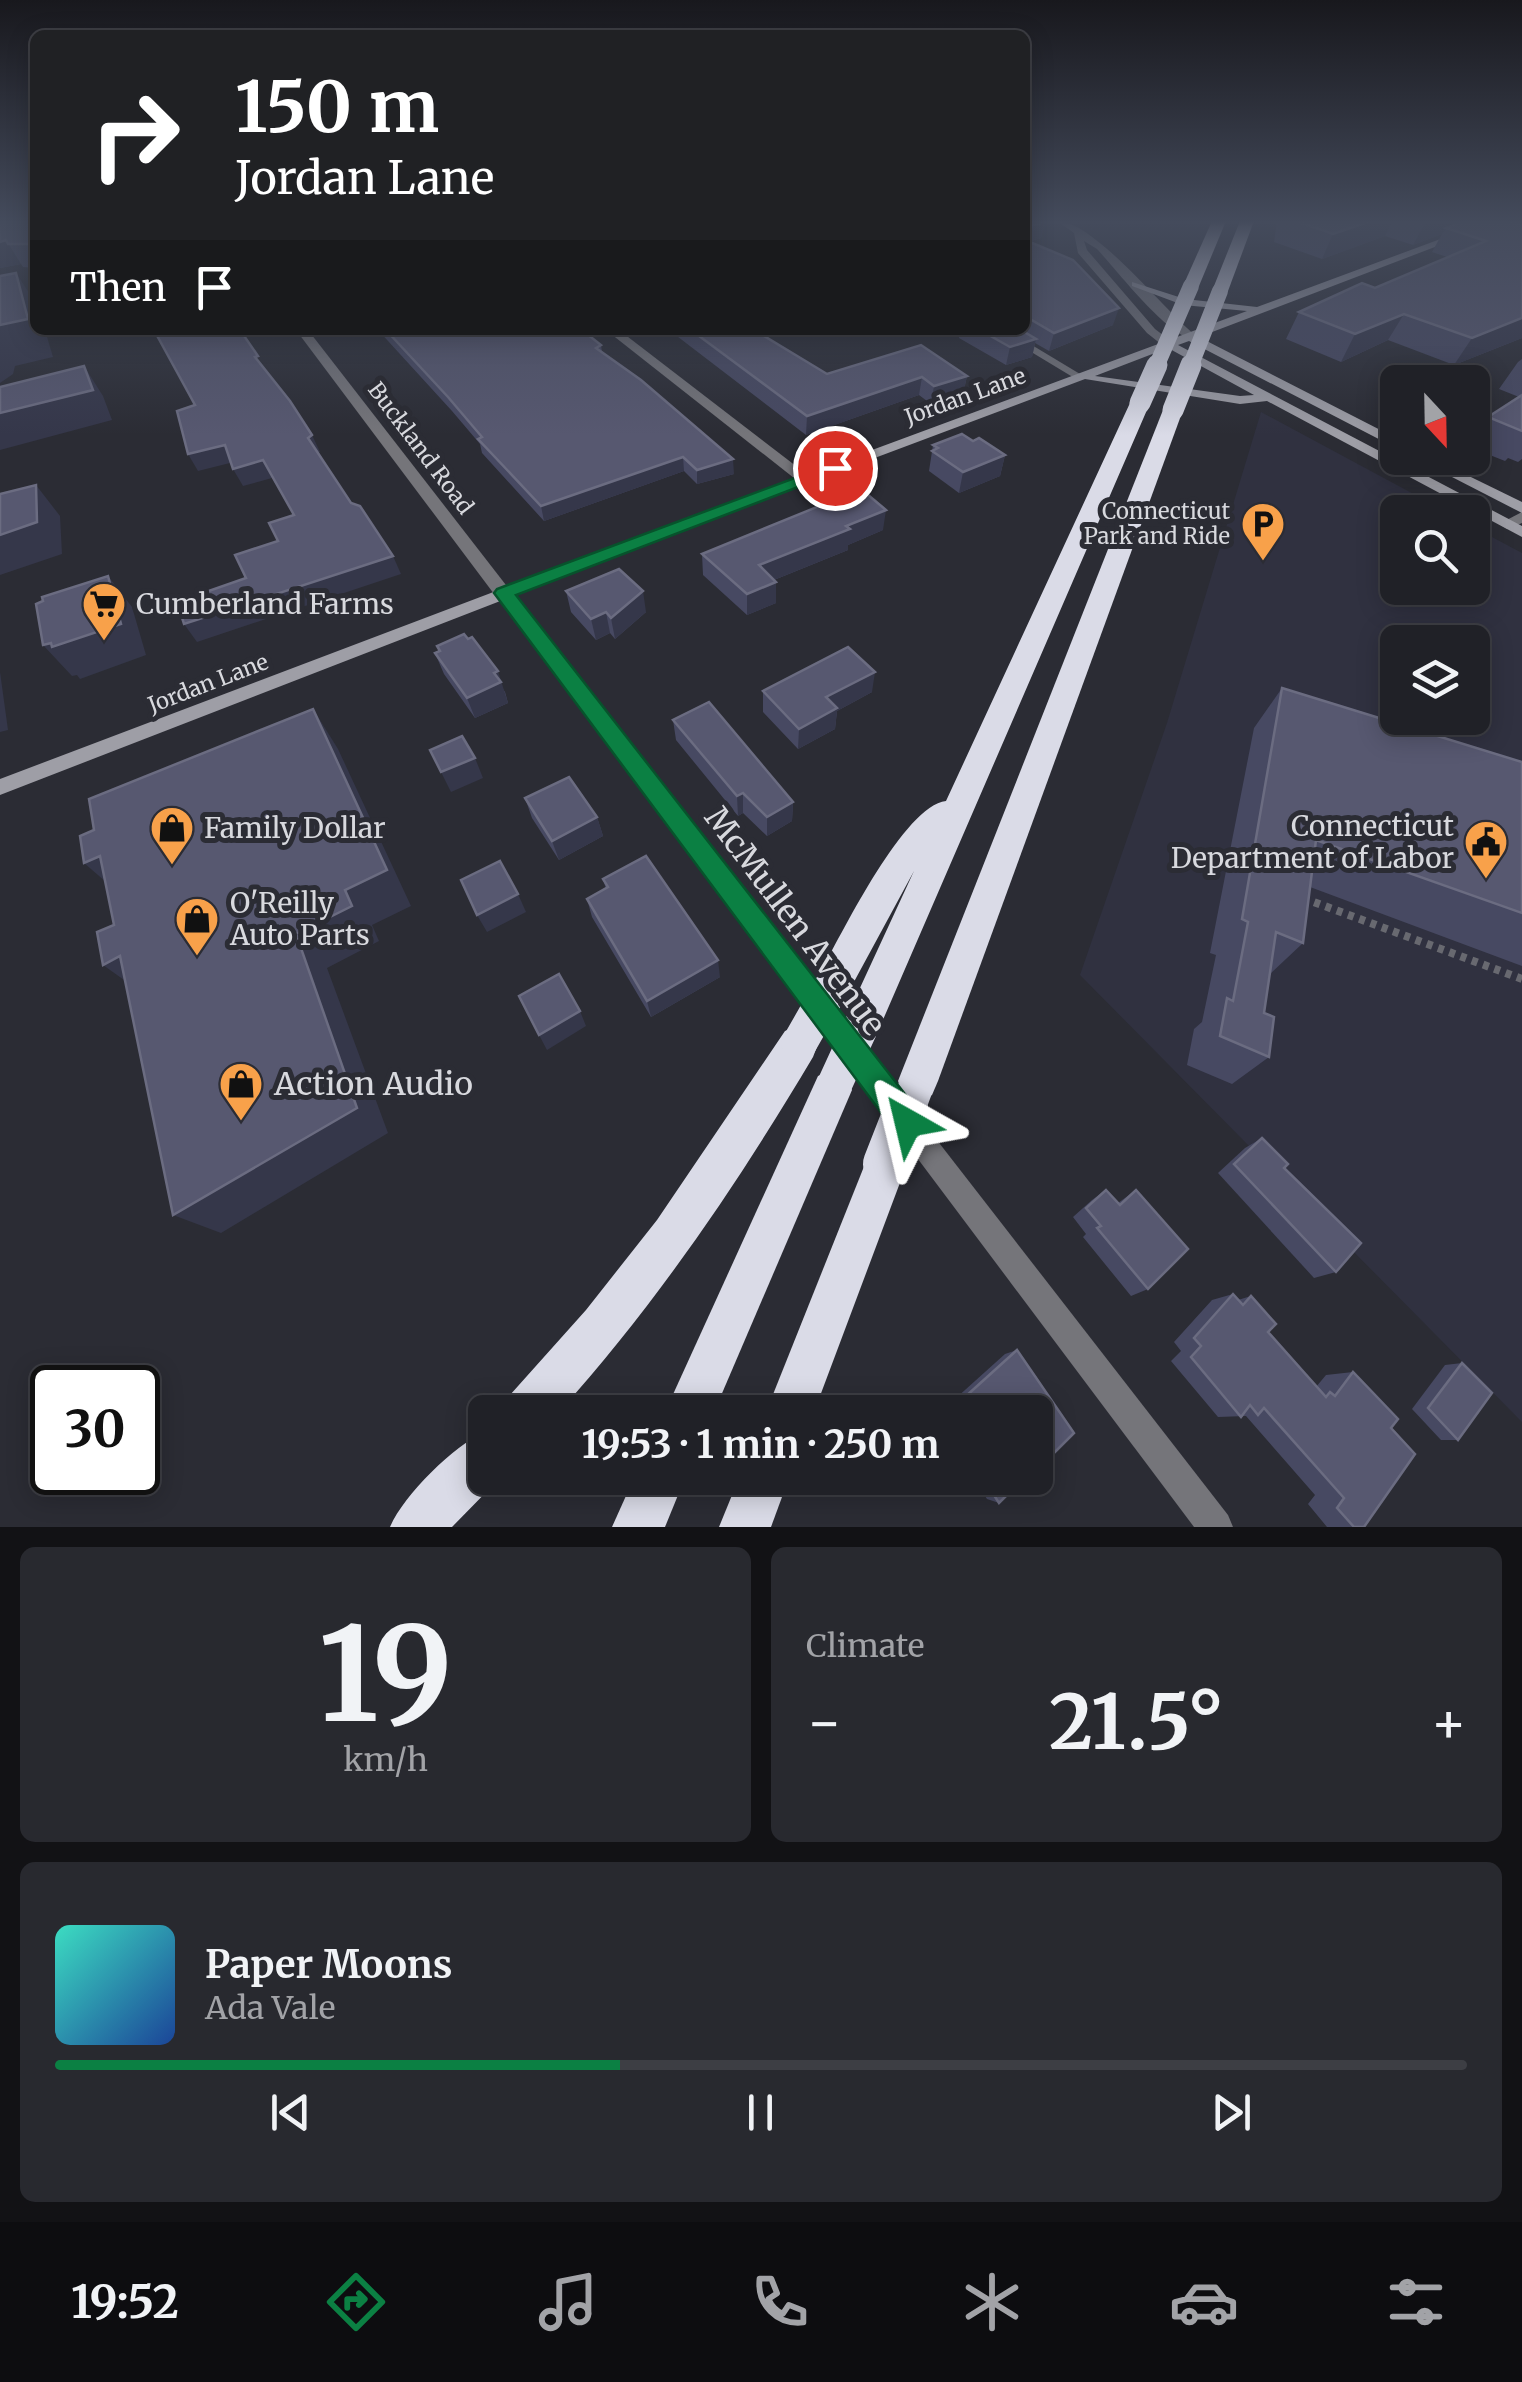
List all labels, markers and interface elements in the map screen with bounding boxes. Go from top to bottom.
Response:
text: 150 m [235,63,439,151]
icon: right [70,70,200,200]
text: Jordan Lane [235,150,494,206]
icon: arrive [187,260,242,315]
text: Then [70,264,167,311]
street label: Jordan Lane [900,361,1029,431]
north arrow [1380,365,1490,475]
map controls [1380,365,1490,735]
street label: Buckland Road [362,376,480,520]
pin [793,426,878,511]
icon: arrive [808,441,863,496]
button: search [1380,495,1490,605]
place label: Connecticut Park and Ride [1084,497,1230,550]
parking icon: Connecticut Park and Ride [1240,501,1286,562]
supermarket icon: Cumberland Farms [81,581,127,642]
place label: Cumberland Farms [136,586,394,622]
button: layers [1380,625,1490,735]
street label: Jordan Lane [143,647,272,719]
street label: McMullen Avenue [696,799,894,1043]
shop icon: Family Dollar [149,805,195,866]
place label: Connecticut Department of Labor [1171,808,1454,876]
place label: Family Dollar [204,810,385,846]
public building icon: Connecticut Department of Labor [1463,819,1509,880]
place label: O'Reilly Auto Parts [229,885,370,953]
shop icon: O'Reilly Auto Parts [174,896,220,957]
shop icon: Action Audio [218,1061,264,1122]
place label: Action Audio [273,1064,473,1104]
position arrow [856,1071,960,1175]
speed limit sign: 30 [30,1365,160,1495]
text: 19:53 · 1 min · 250 m [581,1421,940,1468]
text: 19 [318,1593,453,1756]
text: Climate [806,1626,924,1666]
text: 21.5° [1049,1675,1224,1769]
text: − [806,1688,843,1757]
text: + [1430,1688,1467,1757]
text: km/h [343,1740,428,1780]
text: Paper Moons [205,1941,452,1988]
text: Ada Vale [205,1988,335,2028]
icon: previous [263,2085,318,2140]
icon: pause [733,2085,788,2140]
icon: next [1204,2085,1259,2140]
icon: directions [321,2267,391,2337]
icon: music [533,2267,603,2337]
icon: phone [745,2267,815,2337]
icon: climate [957,2267,1027,2337]
icon: car [1169,2267,1239,2337]
icon: filters [1381,2267,1451,2337]
text: 19:52 [71,2274,179,2330]

